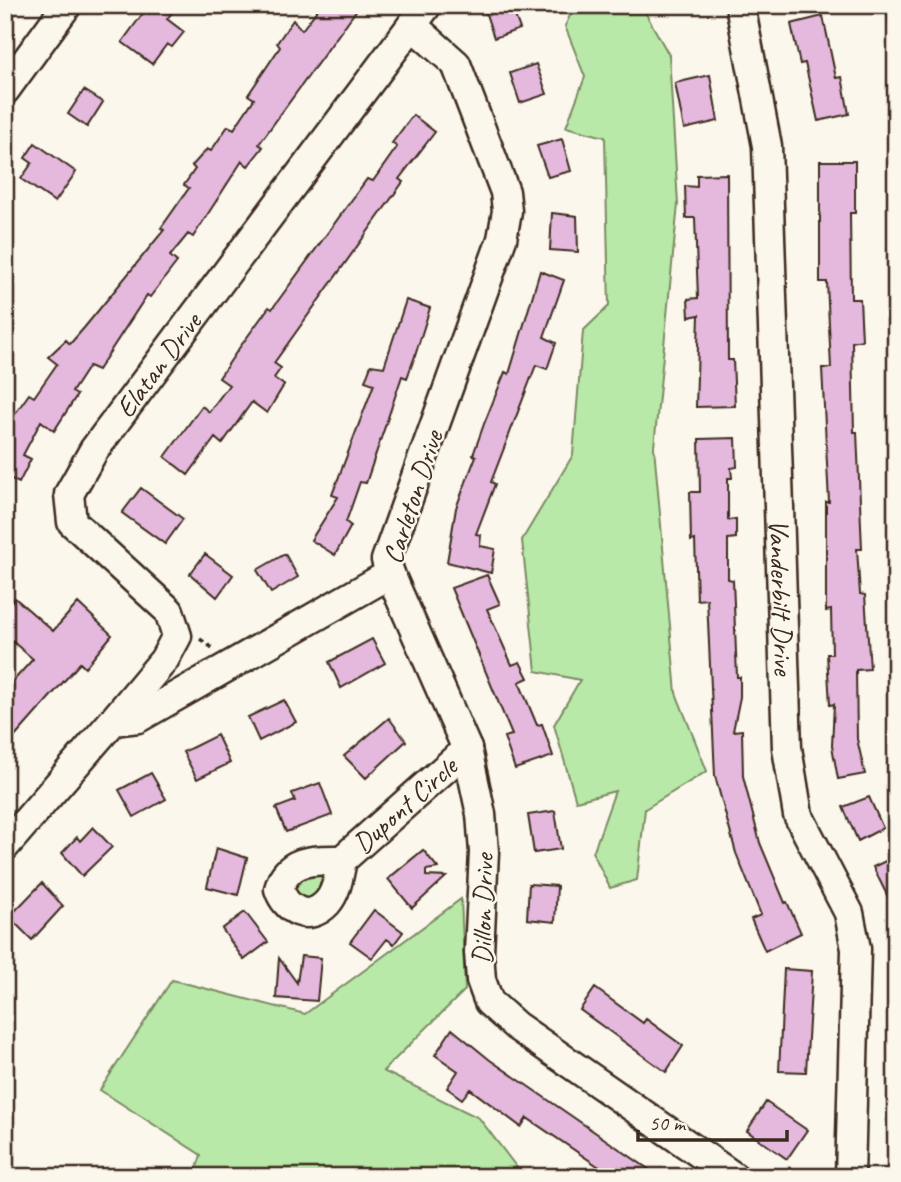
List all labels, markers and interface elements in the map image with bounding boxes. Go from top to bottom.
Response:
street label: Elatan Drive [108,304,210,424]
street label: Carleton Drive [375,424,451,568]
street label: Vanderbilt Drive [761,519,802,678]
street label: Dupont Circle [345,748,466,861]
street label: Dillon Drive [464,851,501,965]
scale bar [638,1098,787,1142]
text: 50 m [649,1110,687,1136]

